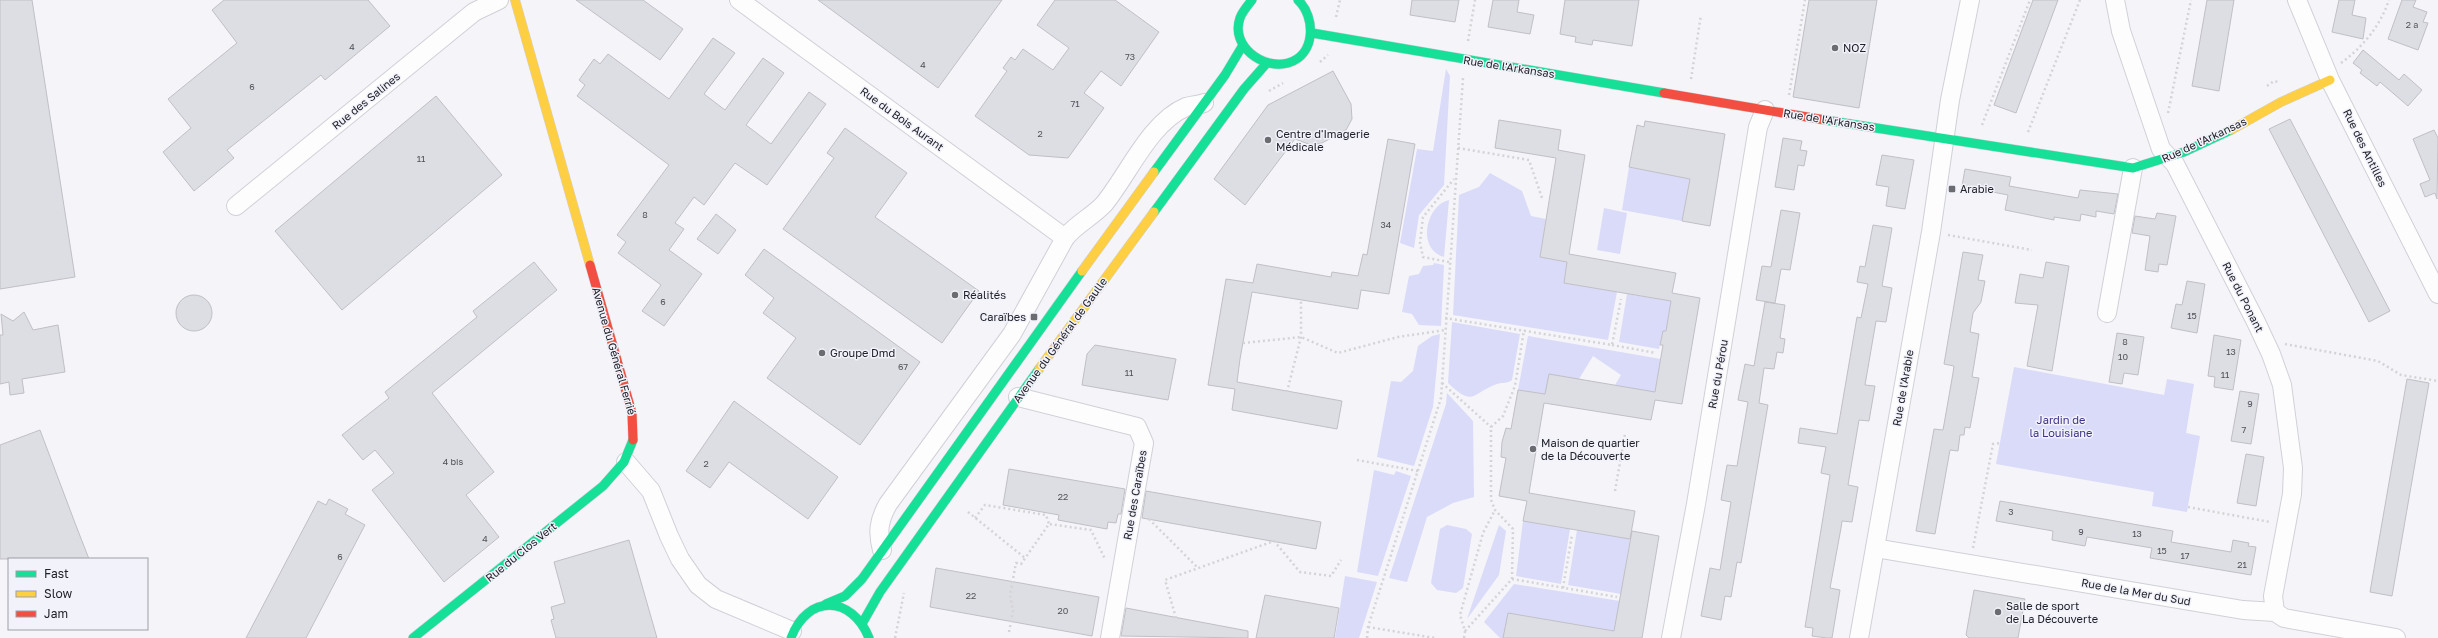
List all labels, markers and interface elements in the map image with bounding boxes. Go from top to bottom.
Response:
house number: 2 a [2406,19,2418,30]
house number: 4 [349,41,355,52]
place label: NOZ [1843,41,1866,54]
marker: NOZ [1830,43,1840,53]
house number: 73 [1125,51,1135,62]
street label: Rue de l'Arkansas [1463,53,1556,80]
house number: 4 [920,59,926,70]
street label: Rue des Salines [329,69,402,132]
house number: 6 [249,81,255,92]
street label: Rue du Bois Aurant [858,84,947,153]
house number: 71 [1070,98,1080,109]
street label: Rue de l'Arkansas [1783,106,1876,133]
street label: Rue des Antilles [2341,107,2390,189]
street label: Rue de l'Arkansas [2159,114,2248,165]
place label: Centre d'Imagerie Médicale [1276,127,1370,153]
house number: 2 [1037,128,1043,139]
marker: Centre d'Imagerie Médicale [1263,135,1273,145]
house number: 11 [417,153,426,164]
place label: Arabie [1960,182,1994,195]
marker: Arabie [1947,184,1957,194]
house number: 8 [642,209,648,220]
house number: 34 [1381,219,1392,230]
street label: Rue du Ponant [2220,260,2267,334]
street label: Avenue du Général de Gaulle [1010,275,1109,405]
street label: Avenue du Général Ferrié [590,285,639,416]
place label: Réalités [963,288,1006,301]
marker: Réalités [950,290,960,300]
house number: 6 [660,296,666,307]
place label: Caraïbes [980,310,1026,323]
house number: 15 [2187,310,2197,321]
marker: Caraïbes [1029,312,1039,322]
house number: 8 [2122,336,2128,347]
street label: Rue du Pérou [1705,338,1730,410]
place label: Groupe Dmd [830,346,895,359]
house number: 13 [2226,346,2236,357]
marker: Groupe Dmd [817,348,827,358]
street label: Rue de l'Arabie [1889,349,1916,427]
house number: 10 [2118,351,2128,362]
house number: 67 [898,361,908,372]
house number: 11 [1125,367,1134,378]
house number: 11 [2221,369,2230,380]
house number: 9 [2247,398,2253,409]
park label: Jardin de la Louisiane [2030,413,2093,439]
house number: 7 [2242,424,2247,435]
place label: Maison de quartier de la Découverte [1541,436,1640,462]
marker: Maison de quartier de la Découverte [1528,444,1538,454]
street label: Rue des Caraïbes [1120,449,1149,541]
house number: 4 bis [443,456,463,467]
house number: 2 [703,458,709,469]
house number: 22 [1058,491,1068,502]
house number: 3 [2008,506,2014,517]
street label: Rue du Clos Vert [483,519,559,584]
house number: 9 [2078,526,2084,537]
house number: 13 [2132,528,2142,539]
house number: 4 [482,533,488,544]
house number: 15 [2157,545,2167,556]
house number: 17 [2180,550,2190,561]
house number: 6 [337,551,343,562]
legend [8,558,148,630]
house number: 21 [2237,559,2247,570]
text: Fast [44,566,69,581]
street label: Rue de la Mer du Sud [2080,575,2192,608]
text: Slow [44,586,72,601]
house number: 22 [966,590,976,601]
place label: Salle de sport de La Découverte [2006,599,2098,625]
house number: 20 [1058,605,1069,616]
text: Jam [44,606,68,621]
marker: Salle de sport de La Découverte [1993,607,2003,617]

